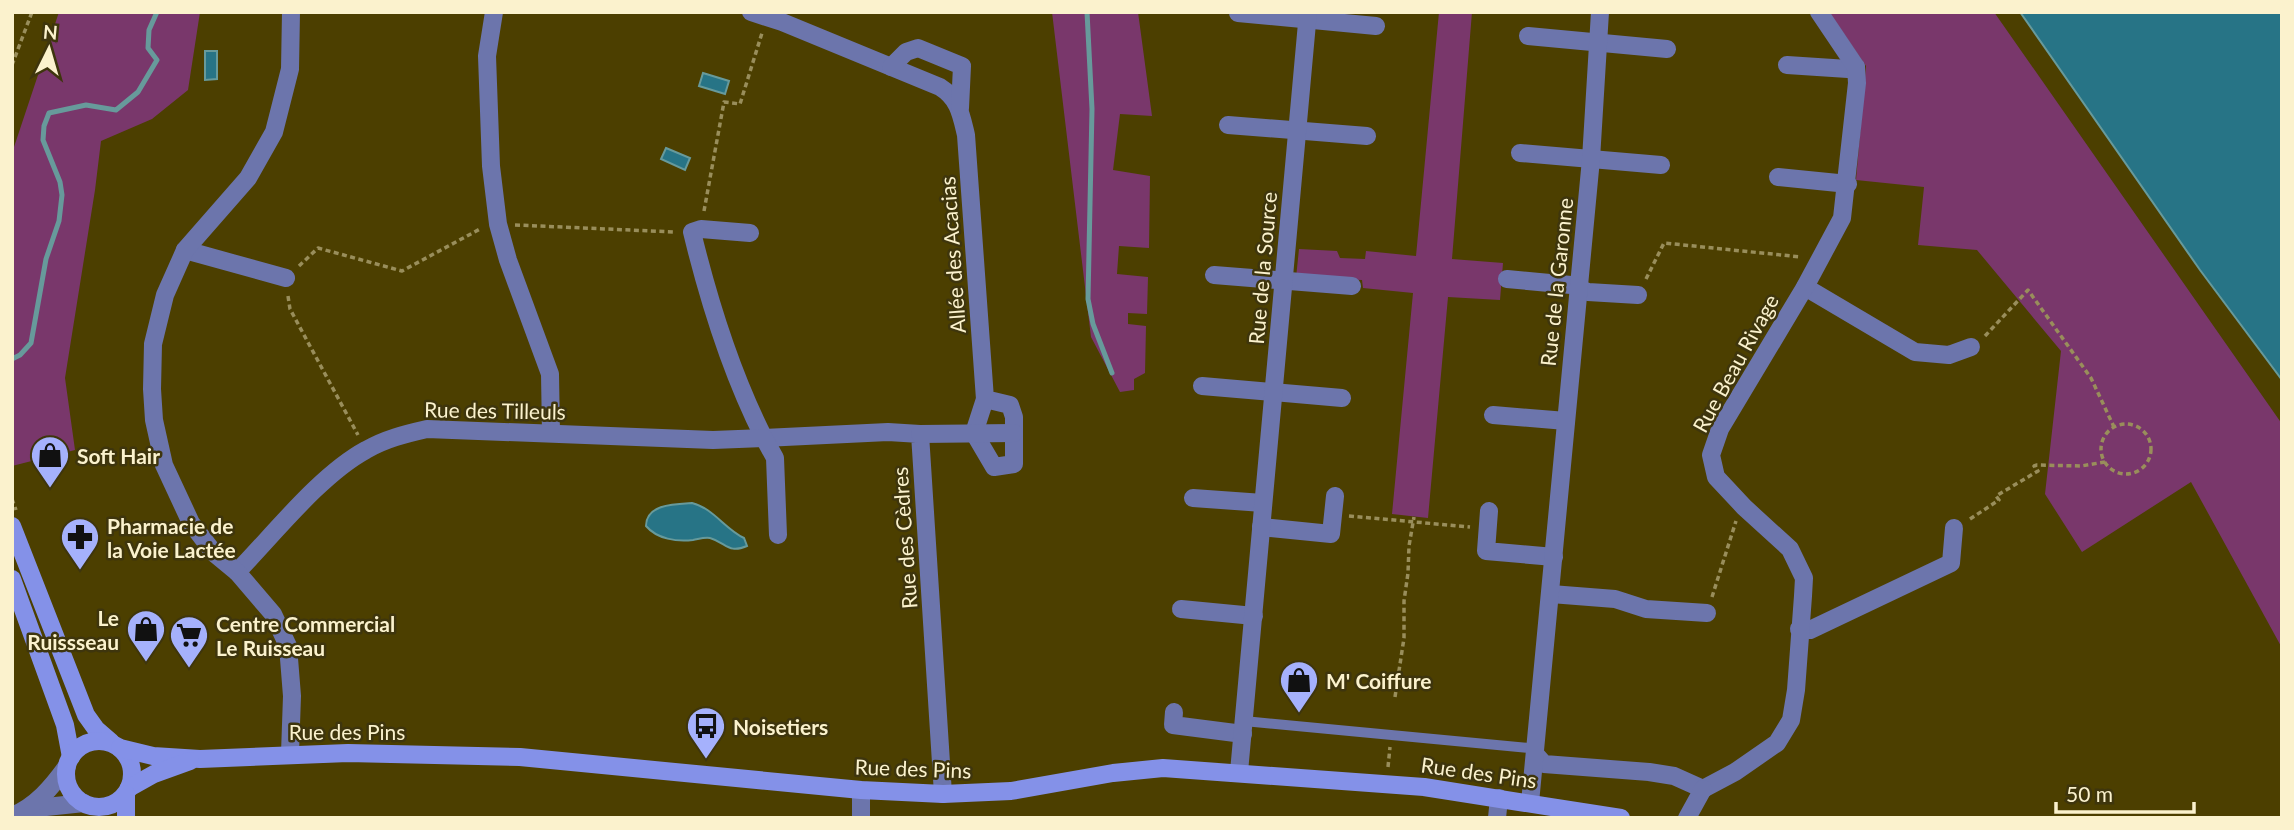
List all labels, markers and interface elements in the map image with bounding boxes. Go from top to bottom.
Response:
north arrow [14,14,84,84]
text: N [42,19,59,44]
street label: Allée des Acacias [934,176,970,334]
street label: Rue de la Source [1243,191,1281,345]
street label: Rue de la Garonne [1535,197,1577,367]
street label: Rue Beau Rivage [1687,290,1783,436]
street label: Rue des Tilleuls [424,396,566,424]
shop icon: Soft Hair [29,434,71,489]
place label: Soft Hair [77,443,160,468]
street label: Rue des Cèdres [887,466,921,610]
place label: Pharmacie de la Voie Lactée [107,513,236,562]
pharmacy icon: Pharmacie de la Voie Lactée [59,516,101,571]
place label: Le Ruissseau [27,605,119,654]
shop icon: Le Ruissseau [125,608,167,663]
place label: Centre Commercial Le Ruisseau [216,611,395,660]
supermarket icon: Centre Commercial Le Ruisseau [168,614,210,669]
shop icon: M' Coiffure [1278,659,1320,714]
place label: M' Coiffure [1326,668,1431,693]
bus stop icon: Noisetiers [685,705,727,760]
place label: Noisetiers [733,714,828,739]
street label: Rue des Pins [289,719,405,744]
street label: Rue des Pins [1420,752,1538,792]
street label: Rue des Pins [854,753,972,783]
scale bar [2056,770,2194,814]
text: 50 m [2066,781,2113,806]

